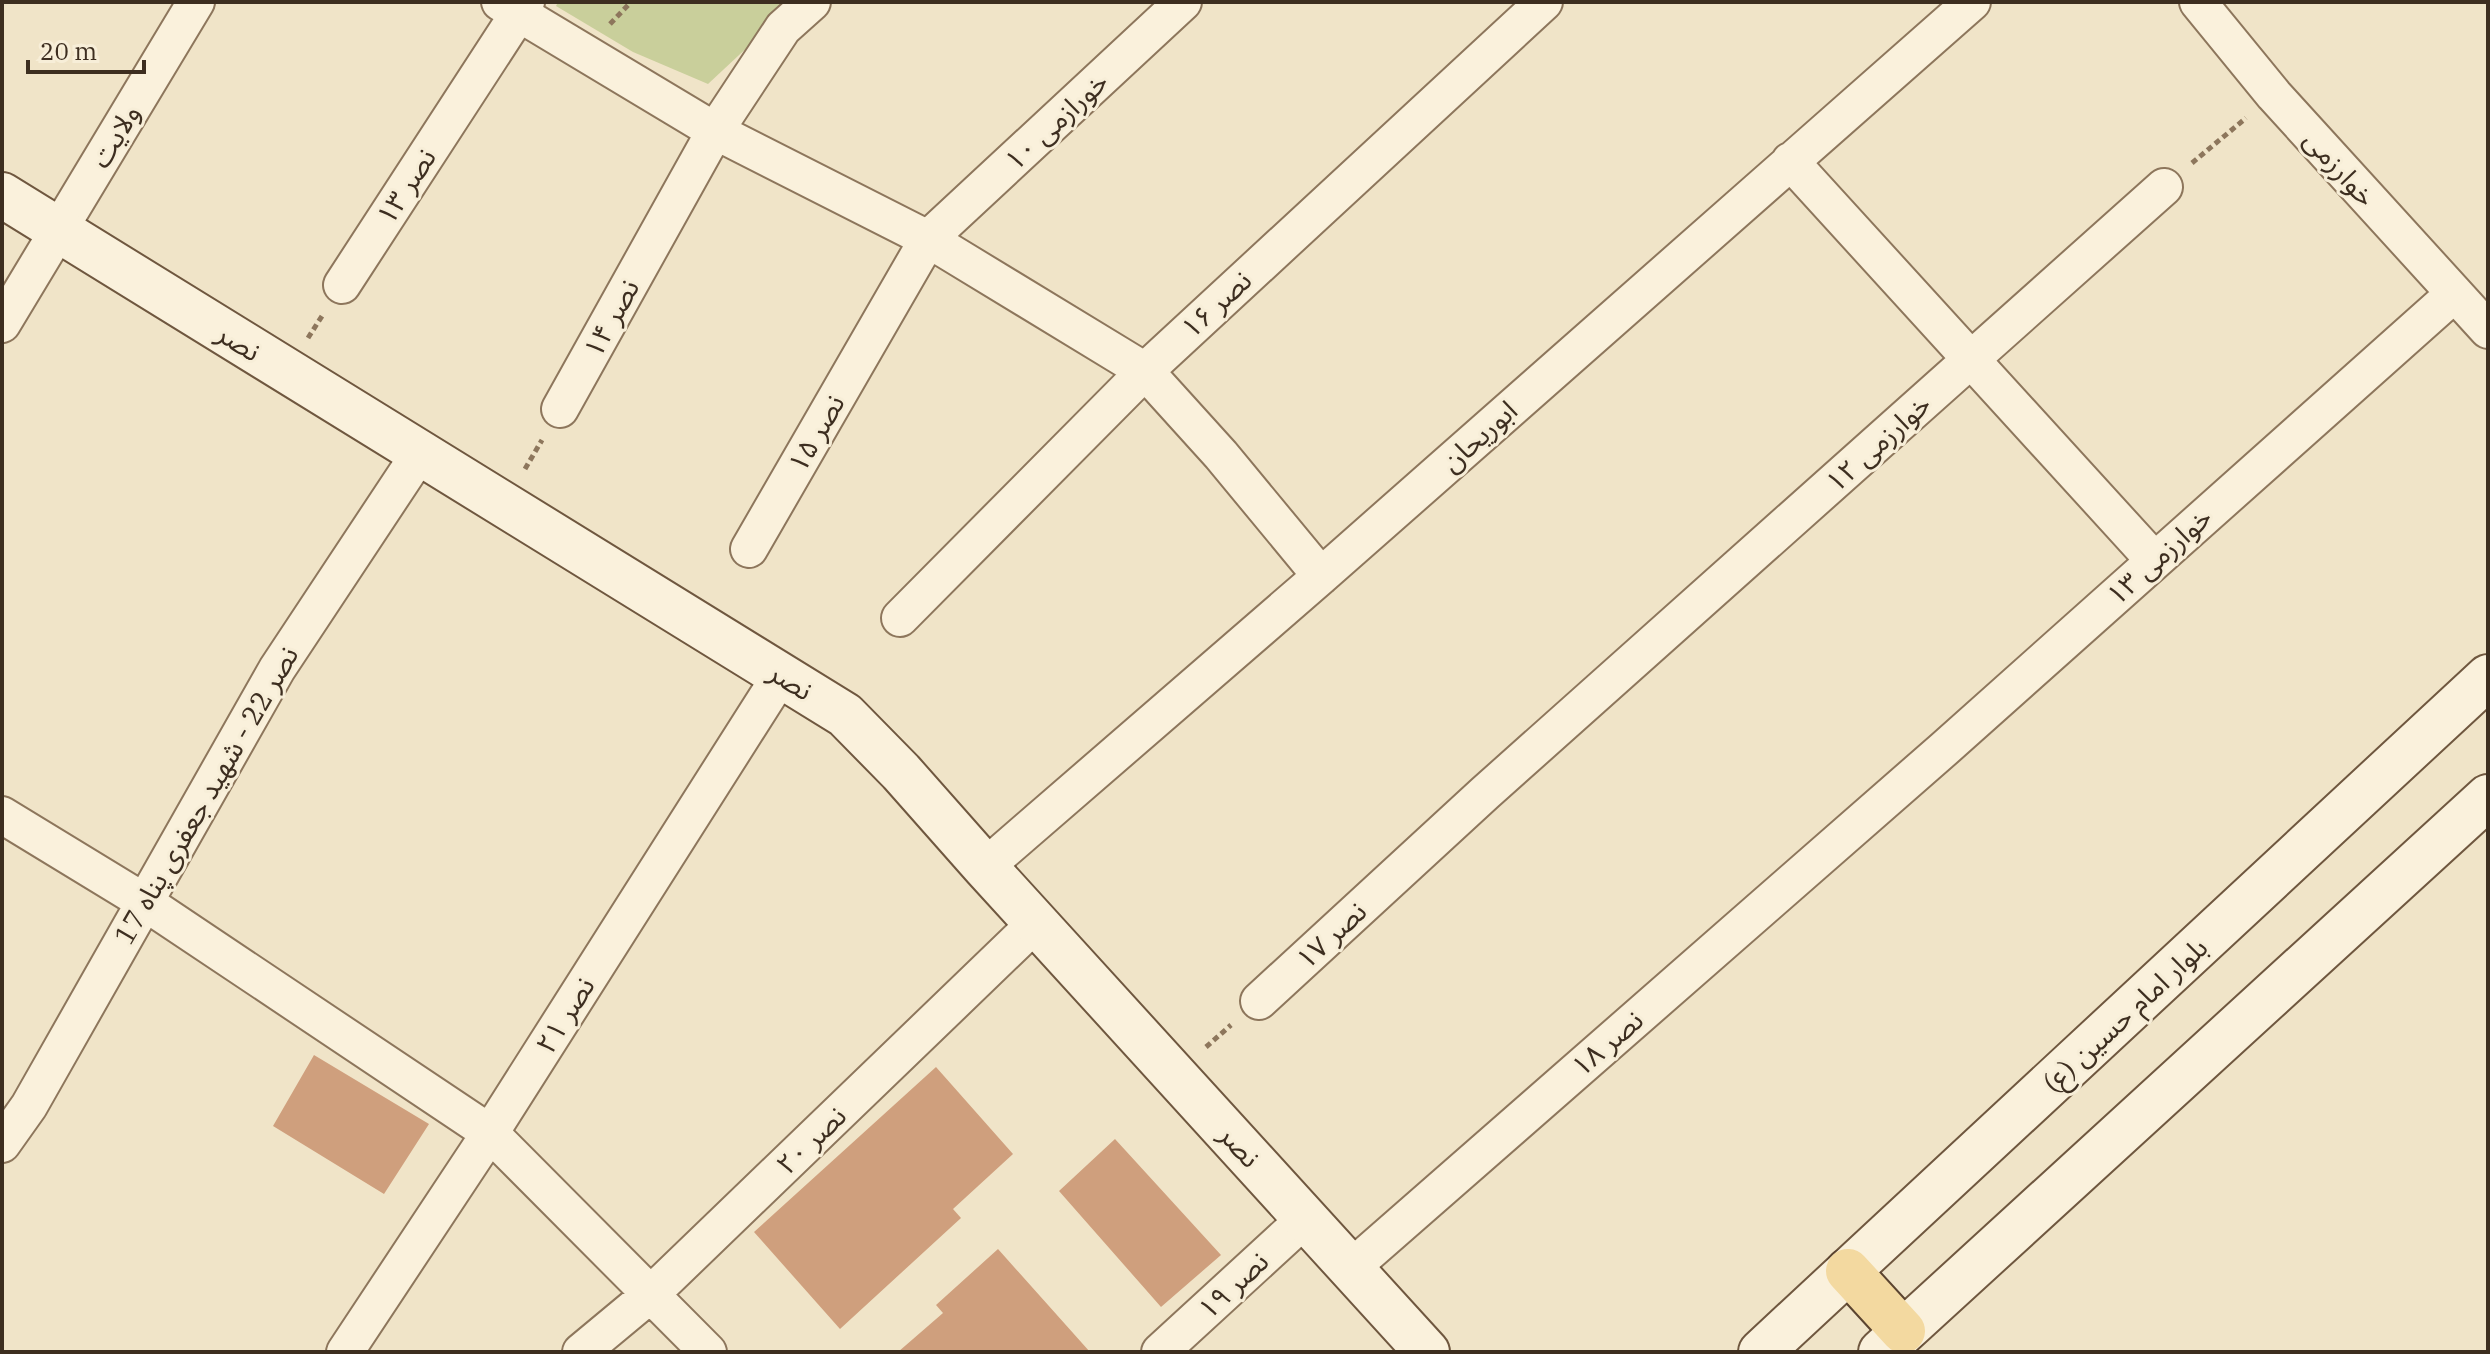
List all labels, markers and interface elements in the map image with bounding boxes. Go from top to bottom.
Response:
scale bar [28,24,144,74]
text: 20 m [40,35,97,67]
street label: خورازمی ۱۰ [996,63,1115,178]
street label: ولایت [81,97,148,174]
street label: خوارزمی [2296,121,2385,214]
street label: نصر ۱۳ [367,141,444,231]
street label: نصر ۱۶ [1172,262,1259,346]
street label: نصر ۱۴ [574,272,647,363]
street label: نصر [209,313,268,369]
street label: خوارزمی ۱۲ [1817,386,1938,500]
street label: نصر ۱۵ [779,387,853,478]
street label: ابوریحان [1433,392,1525,480]
street label: خوارزمی ۱۳ [2098,499,2219,613]
street label: نصر 22 - شهید جعفری پناه 17 [105,639,306,951]
street label: نصر [761,652,820,708]
street label: نصر ۱۷ [1287,893,1374,977]
street label: بلوار امام حسین (ع) [2034,929,2217,1103]
street label: نصر ۲۱ [527,969,602,1060]
street label: نصر ۱۸ [1563,1001,1650,1084]
street label: نصر ۲۰ [768,1097,854,1182]
street label: نصر [1211,1116,1269,1175]
street label: نصر ۱۹ [1189,1243,1276,1327]

